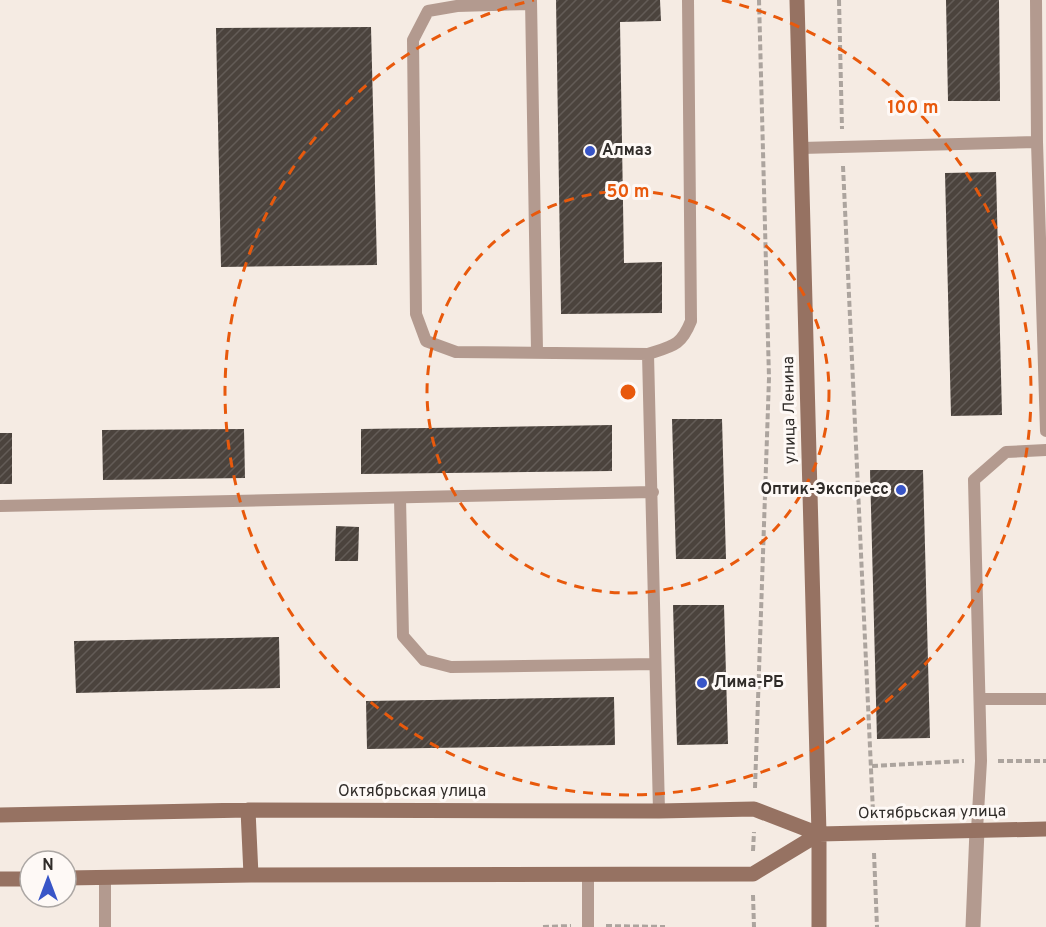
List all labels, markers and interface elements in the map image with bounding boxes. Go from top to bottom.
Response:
text: 100 m [887,97,939,120]
place label: Алмаз [602,141,652,161]
marker: Алмаз [583,144,597,158]
text: 50 m [606,181,650,204]
street label: улица Ленина [779,356,801,464]
centre of rings [618,382,638,402]
place label: Оптик-Экспресс [760,480,889,500]
marker: Оптик-Экспресс [894,483,908,497]
place label: Лима-РБ [714,673,784,693]
marker: Лима-РБ [695,676,709,690]
street label: Октябрьская улица [338,782,486,802]
street label: Октябрьская улица [858,802,1006,824]
north arrow [18,849,78,909]
text: N [42,856,54,876]

